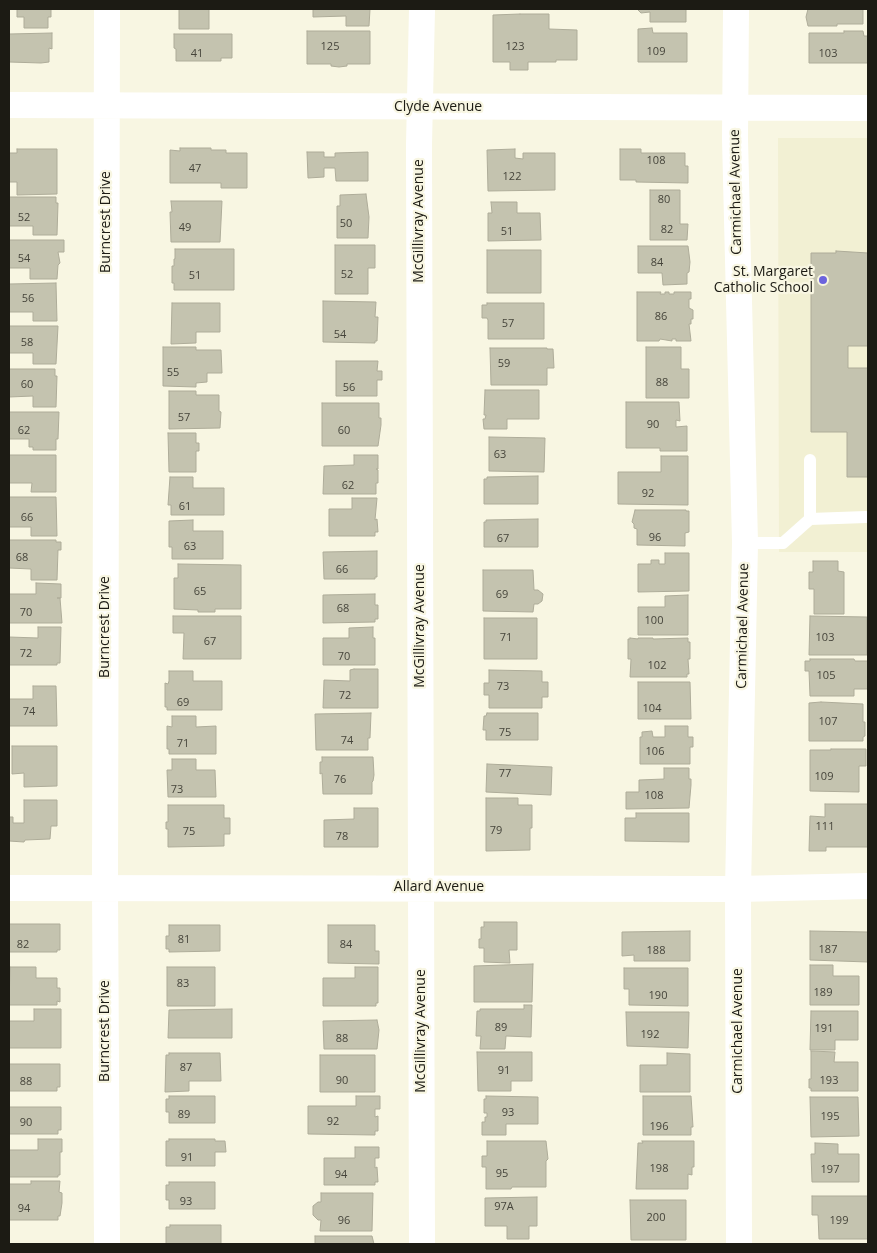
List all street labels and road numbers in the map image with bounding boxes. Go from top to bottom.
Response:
street label: Clyde Avenue [394,99,482,115]
street label: Carmichael Avenue [727,129,745,255]
street label: McGillivray Avenue [411,159,427,283]
street label: Burncrest Drive [98,171,114,273]
street label: Carmichael Avenue [734,563,752,689]
street label: McGillivray Avenue [412,564,428,688]
street label: Burncrest Drive [97,576,113,678]
street label: Allard Avenue [394,879,484,895]
street label: Carmichael Avenue [730,968,746,1094]
street label: McGillivray Avenue [413,969,429,1093]
street label: Burncrest Drive [97,980,113,1082]

